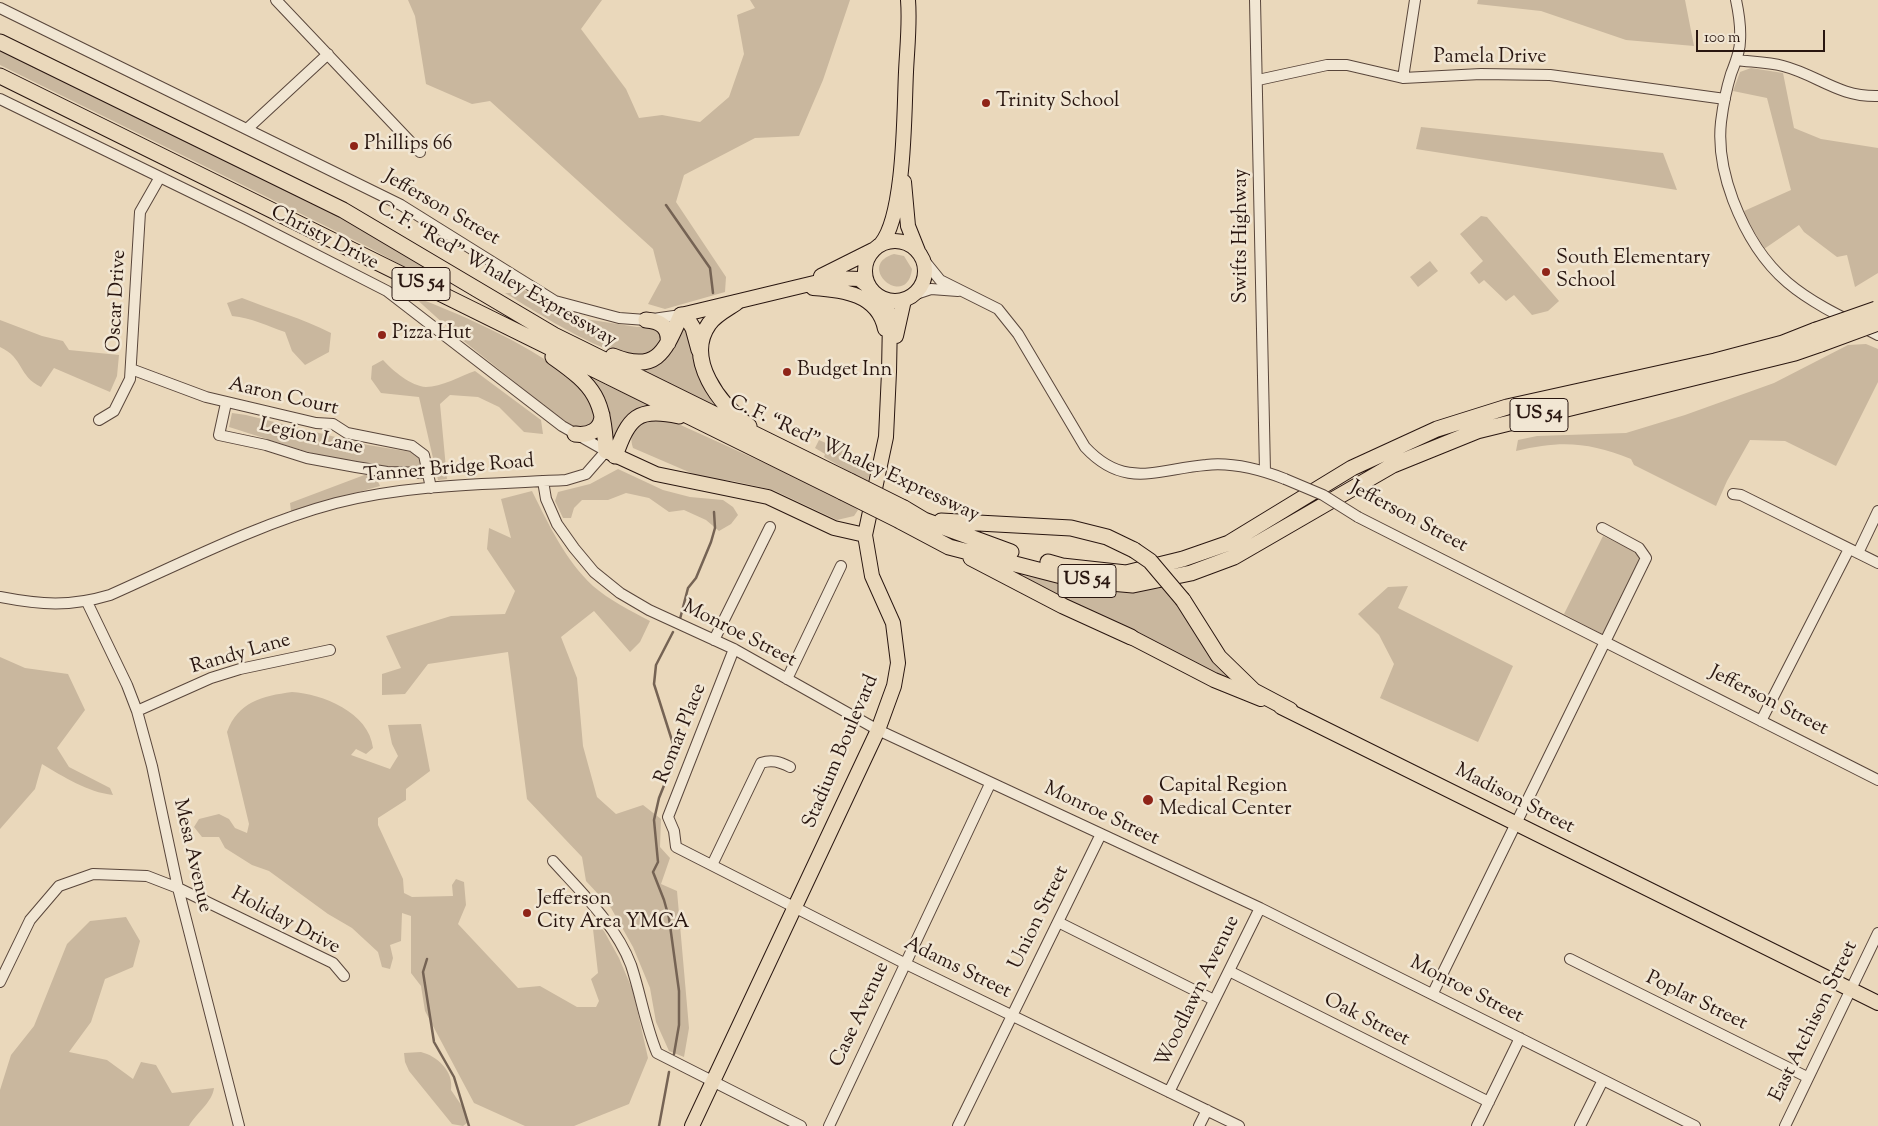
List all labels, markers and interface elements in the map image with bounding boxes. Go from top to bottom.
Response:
scale bar [1698,20,1827,52]
text: 100 m [1704,28,1740,49]
street label: Pamela Drive [1434,47,1546,71]
place label: Trinity School [996,91,1120,115]
marker: Trinity School [980,97,992,109]
place label: Phillips 66 [364,134,453,158]
marker: Phillips 66 [348,140,360,152]
street label: Jefferson Street [379,166,503,252]
street label: Swifts Highway [1231,169,1255,303]
street label: C. F. “Red” Whaley Expressway [372,196,620,354]
street label: Christy Drive [266,202,382,276]
place label: South Elementary School [1556,248,1711,295]
street label: Oscar Drive [103,249,133,353]
marker: South Elementary School [1540,266,1552,278]
road number: US 54 [392,268,450,300]
place label: Pizza Hut [392,323,471,347]
marker: Pizza Hut [376,329,388,341]
place label: Budget Inn [797,360,892,384]
marker: Budget Inn [781,366,793,378]
street label: Aaron Court [226,374,340,422]
street label: C. F. “Red” Whaley Expressway [725,391,983,529]
road number: US 54 [1510,398,1568,432]
street label: Legion Lane [257,414,365,462]
street label: Tanner Bridge Road [363,451,535,489]
street label: Jefferson Street [1345,477,1471,559]
road number: US 54 [1058,564,1116,598]
street label: Monroe Street [678,596,800,674]
street label: Randy Lane [188,629,294,681]
street label: Jefferson Street [1705,662,1831,742]
street label: Stadium Boulevard [799,672,885,832]
street label: Romar Place [651,680,713,788]
street label: Madison Street [1450,760,1578,840]
place label: Capital Region Medical Center [1159,776,1292,823]
street label: Monroe Street [1040,778,1162,852]
marker: Capital Region Medical Center [1141,793,1155,807]
street label: Mesa Avenue [166,797,216,915]
street label: Union Street [1005,862,1075,974]
street label: Holiday Drive [226,883,344,961]
place label: Jefferson City Area YMCA [537,889,689,936]
marker: Jefferson City Area YMCA [521,907,533,919]
street label: Woodlawn Avenue [1152,912,1246,1072]
street label: Adams Street [900,933,1014,1005]
street label: East Atchison Street [1766,938,1864,1106]
street label: Monroe Street [1405,952,1527,1030]
street label: Case Avenue [826,959,896,1071]
street label: Poplar Street [1641,967,1751,1037]
street label: Oak Street [1319,989,1413,1053]

